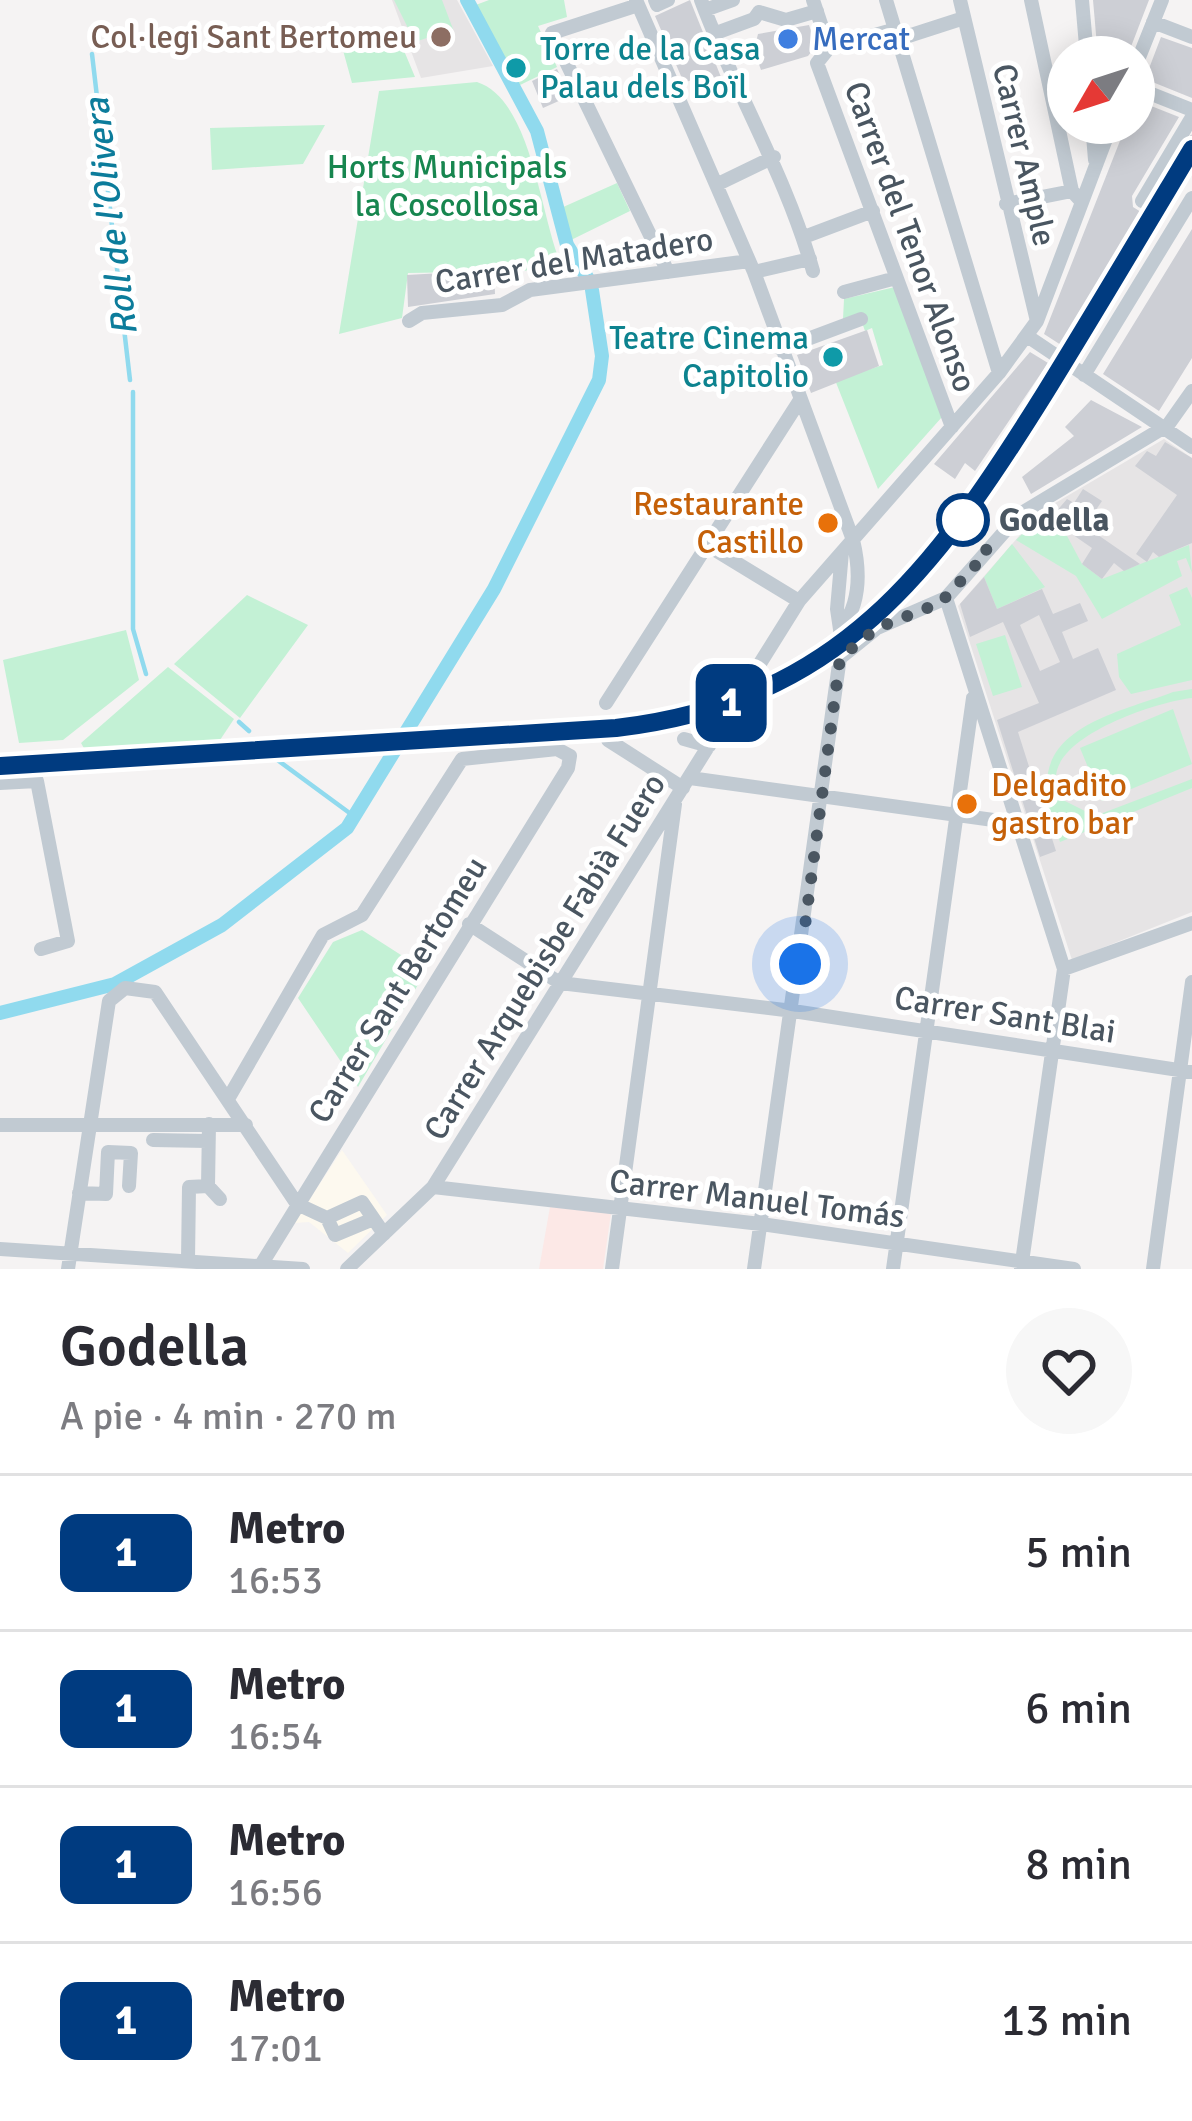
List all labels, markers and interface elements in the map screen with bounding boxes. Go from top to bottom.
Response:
place label: Col·legi Sant Bertomeu [91,17,417,58]
place label: Mercat [812,19,910,60]
marker: Col·legi Sant Bertomeu [428,24,454,50]
marker: Mercat [775,26,801,52]
place label: Torre de la Casa Palau dels Boïl [540,29,761,108]
north arrow [1047,36,1155,144]
map controls [1047,36,1155,144]
marker: Torre de la Casa Palau dels Boïl [503,55,529,81]
street label: Carrer Ample [983,60,1065,250]
street label: Carrer del Tenor Alonso [835,76,985,398]
water label: Roll de l'Olivera [74,94,148,338]
park label: Horts Municipals la Coscollosa [327,147,567,226]
street label: Carrer del Matadero [432,219,716,303]
place label: Teatre Cinema Capitolio [609,318,809,397]
marker: Teatre Cinema Capitolio [820,344,846,370]
place label: Restaurante Castillo [633,484,804,563]
marker: Godella [938,495,988,545]
place label: Godella [999,500,1109,541]
marker: Restaurante Castillo [815,510,841,536]
line badge: 1 [692,664,770,742]
text: 1 [720,677,742,728]
place label: Delgadito gastro bar [991,765,1133,844]
street label: Carrer Arquebisbe Fabià Fuero [415,766,675,1148]
marker: Delgadito gastro bar [954,791,980,817]
street label: Carrer Sant Bertomeu [299,849,497,1131]
your location [770,934,830,994]
street label: Carrer Sant Blai [891,977,1119,1053]
street label: Carrer Manuel Tomás [607,1161,907,1237]
button: heart [1006,1308,1132,1434]
text: Godella [60,1311,249,1382]
text: A pie · 4 min · 270 m [60,1392,397,1440]
text: Metro [228,1501,345,1556]
text: 5 min [1025,1525,1132,1580]
text: 1 [115,1527,137,1578]
text: 16:53 [228,1556,323,1604]
text: Metro [228,1657,345,1712]
text: 6 min [1025,1681,1132,1736]
text: 1 [115,1683,137,1734]
text: 16:54 [228,1712,323,1760]
text: Metro [228,1813,345,1868]
text: 8 min [1025,1837,1132,1892]
text: 1 [115,1839,137,1890]
text: 16:56 [228,1868,323,1916]
text: Metro [228,1969,345,2024]
text: 13 min [1001,1993,1132,2048]
text: 1 [115,1995,137,2046]
text: 17:01 [228,2024,323,2072]

